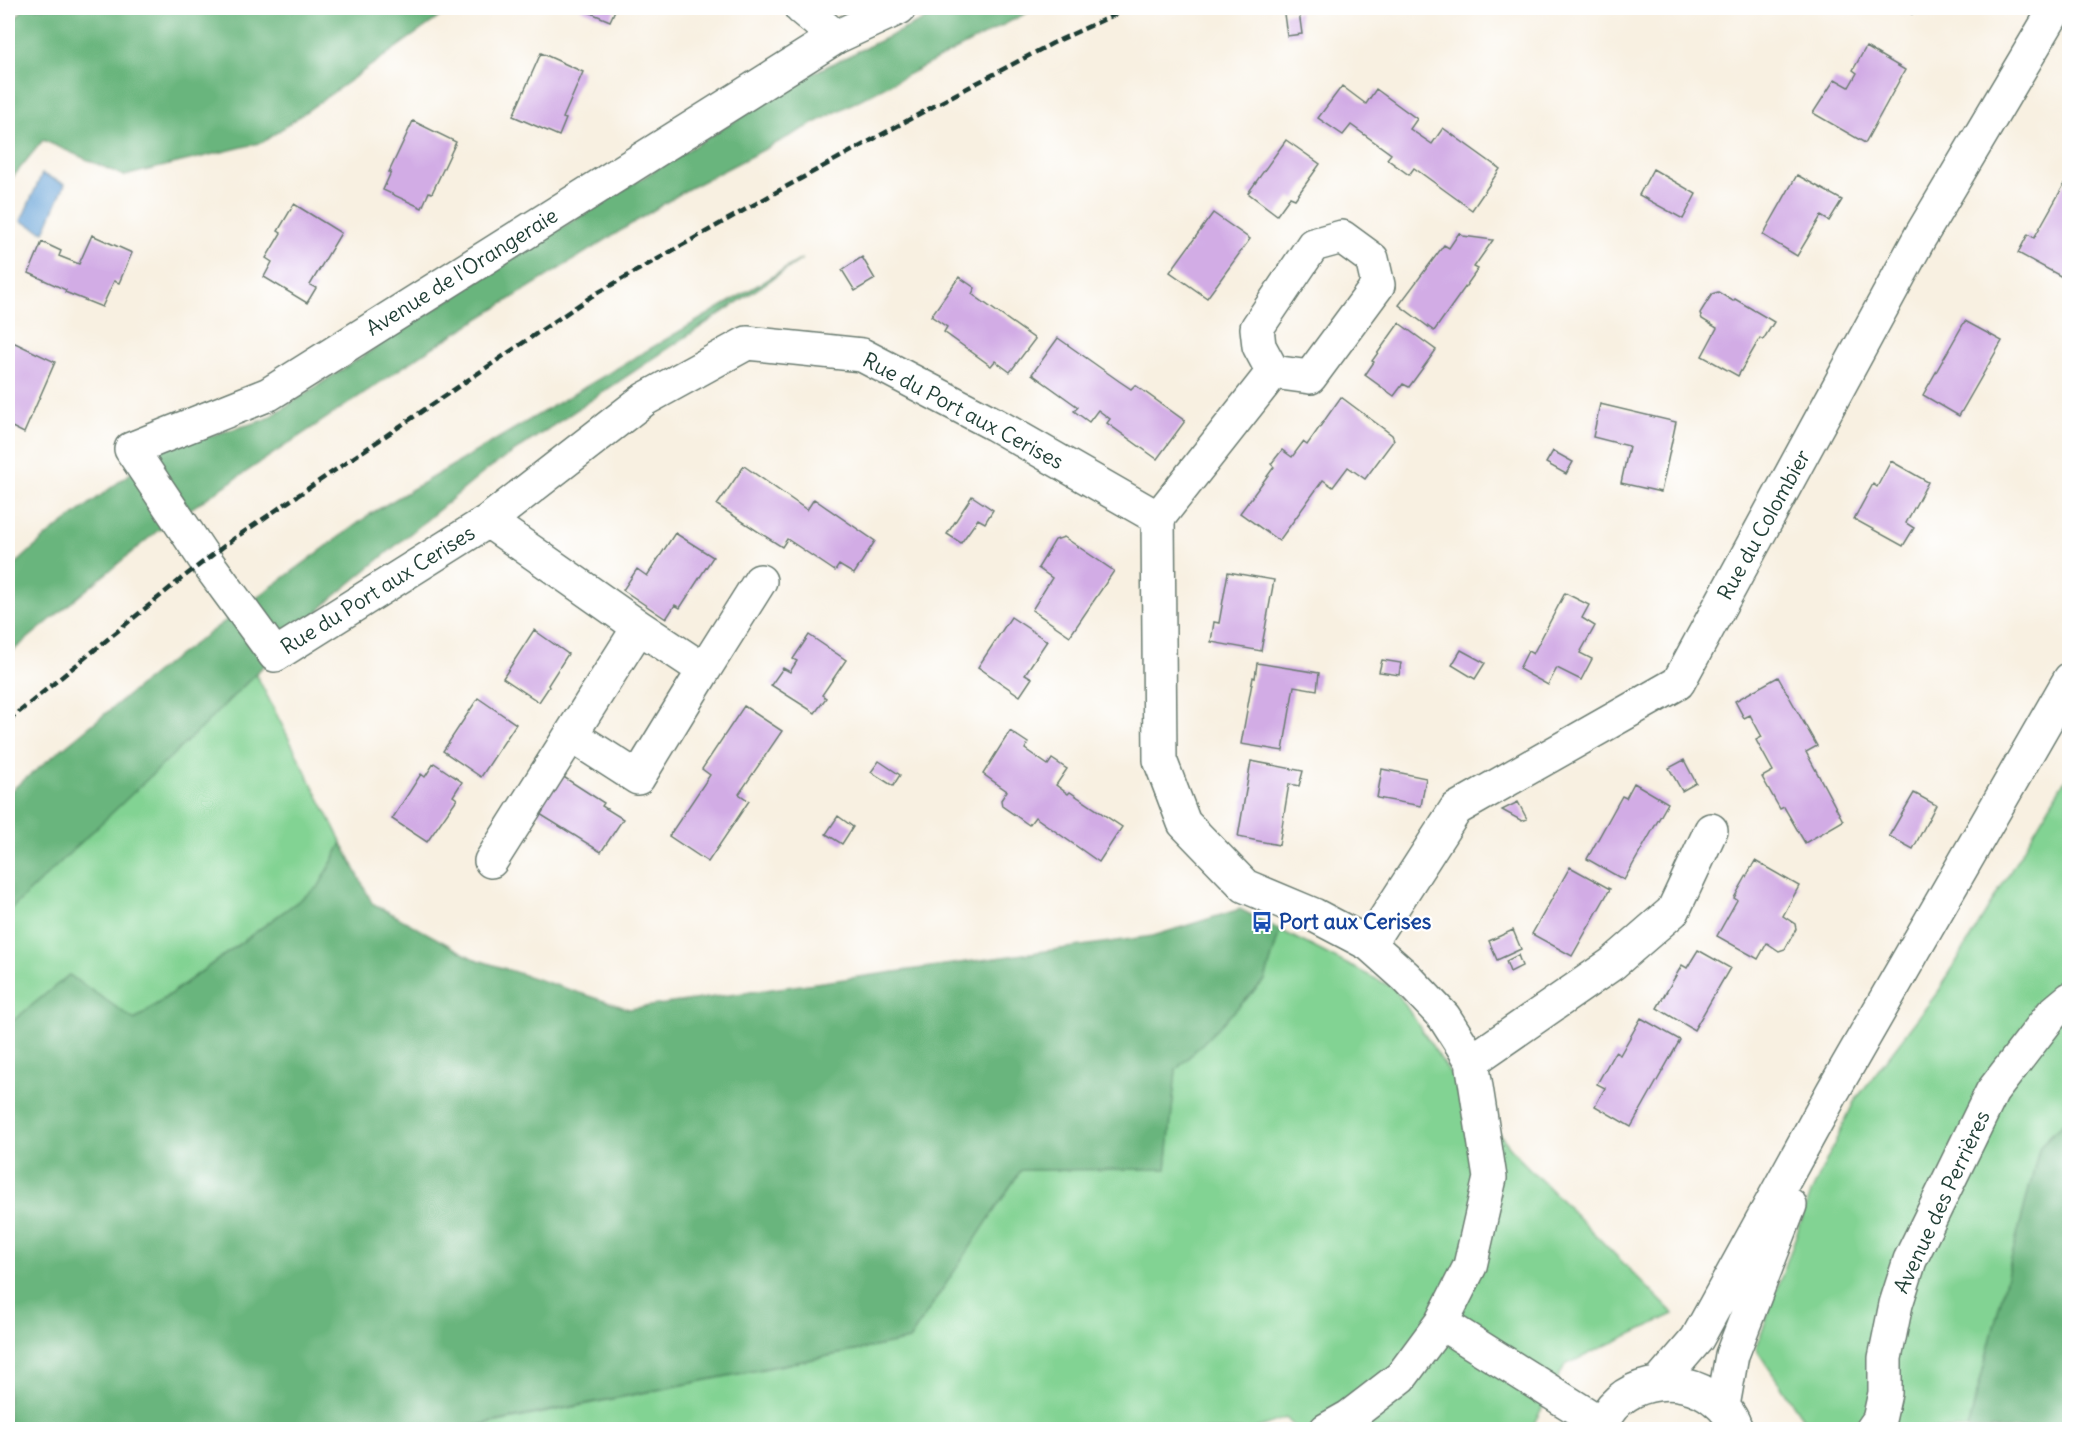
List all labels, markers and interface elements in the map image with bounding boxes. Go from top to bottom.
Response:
street label: Avenue de l'Orangeraie [361,202,563,342]
street label: Rue du Port aux Cerises [858,346,1068,475]
street label: Rue du Colombier [1711,444,1816,605]
street label: Rue du Port aux Cerises [276,519,480,660]
place label: Port aux Cerises [1279,908,1432,935]
bus stop icon: Port aux Cerises [1250,910,1274,934]
street label: Avenue des Perrières [1887,1106,1996,1298]

